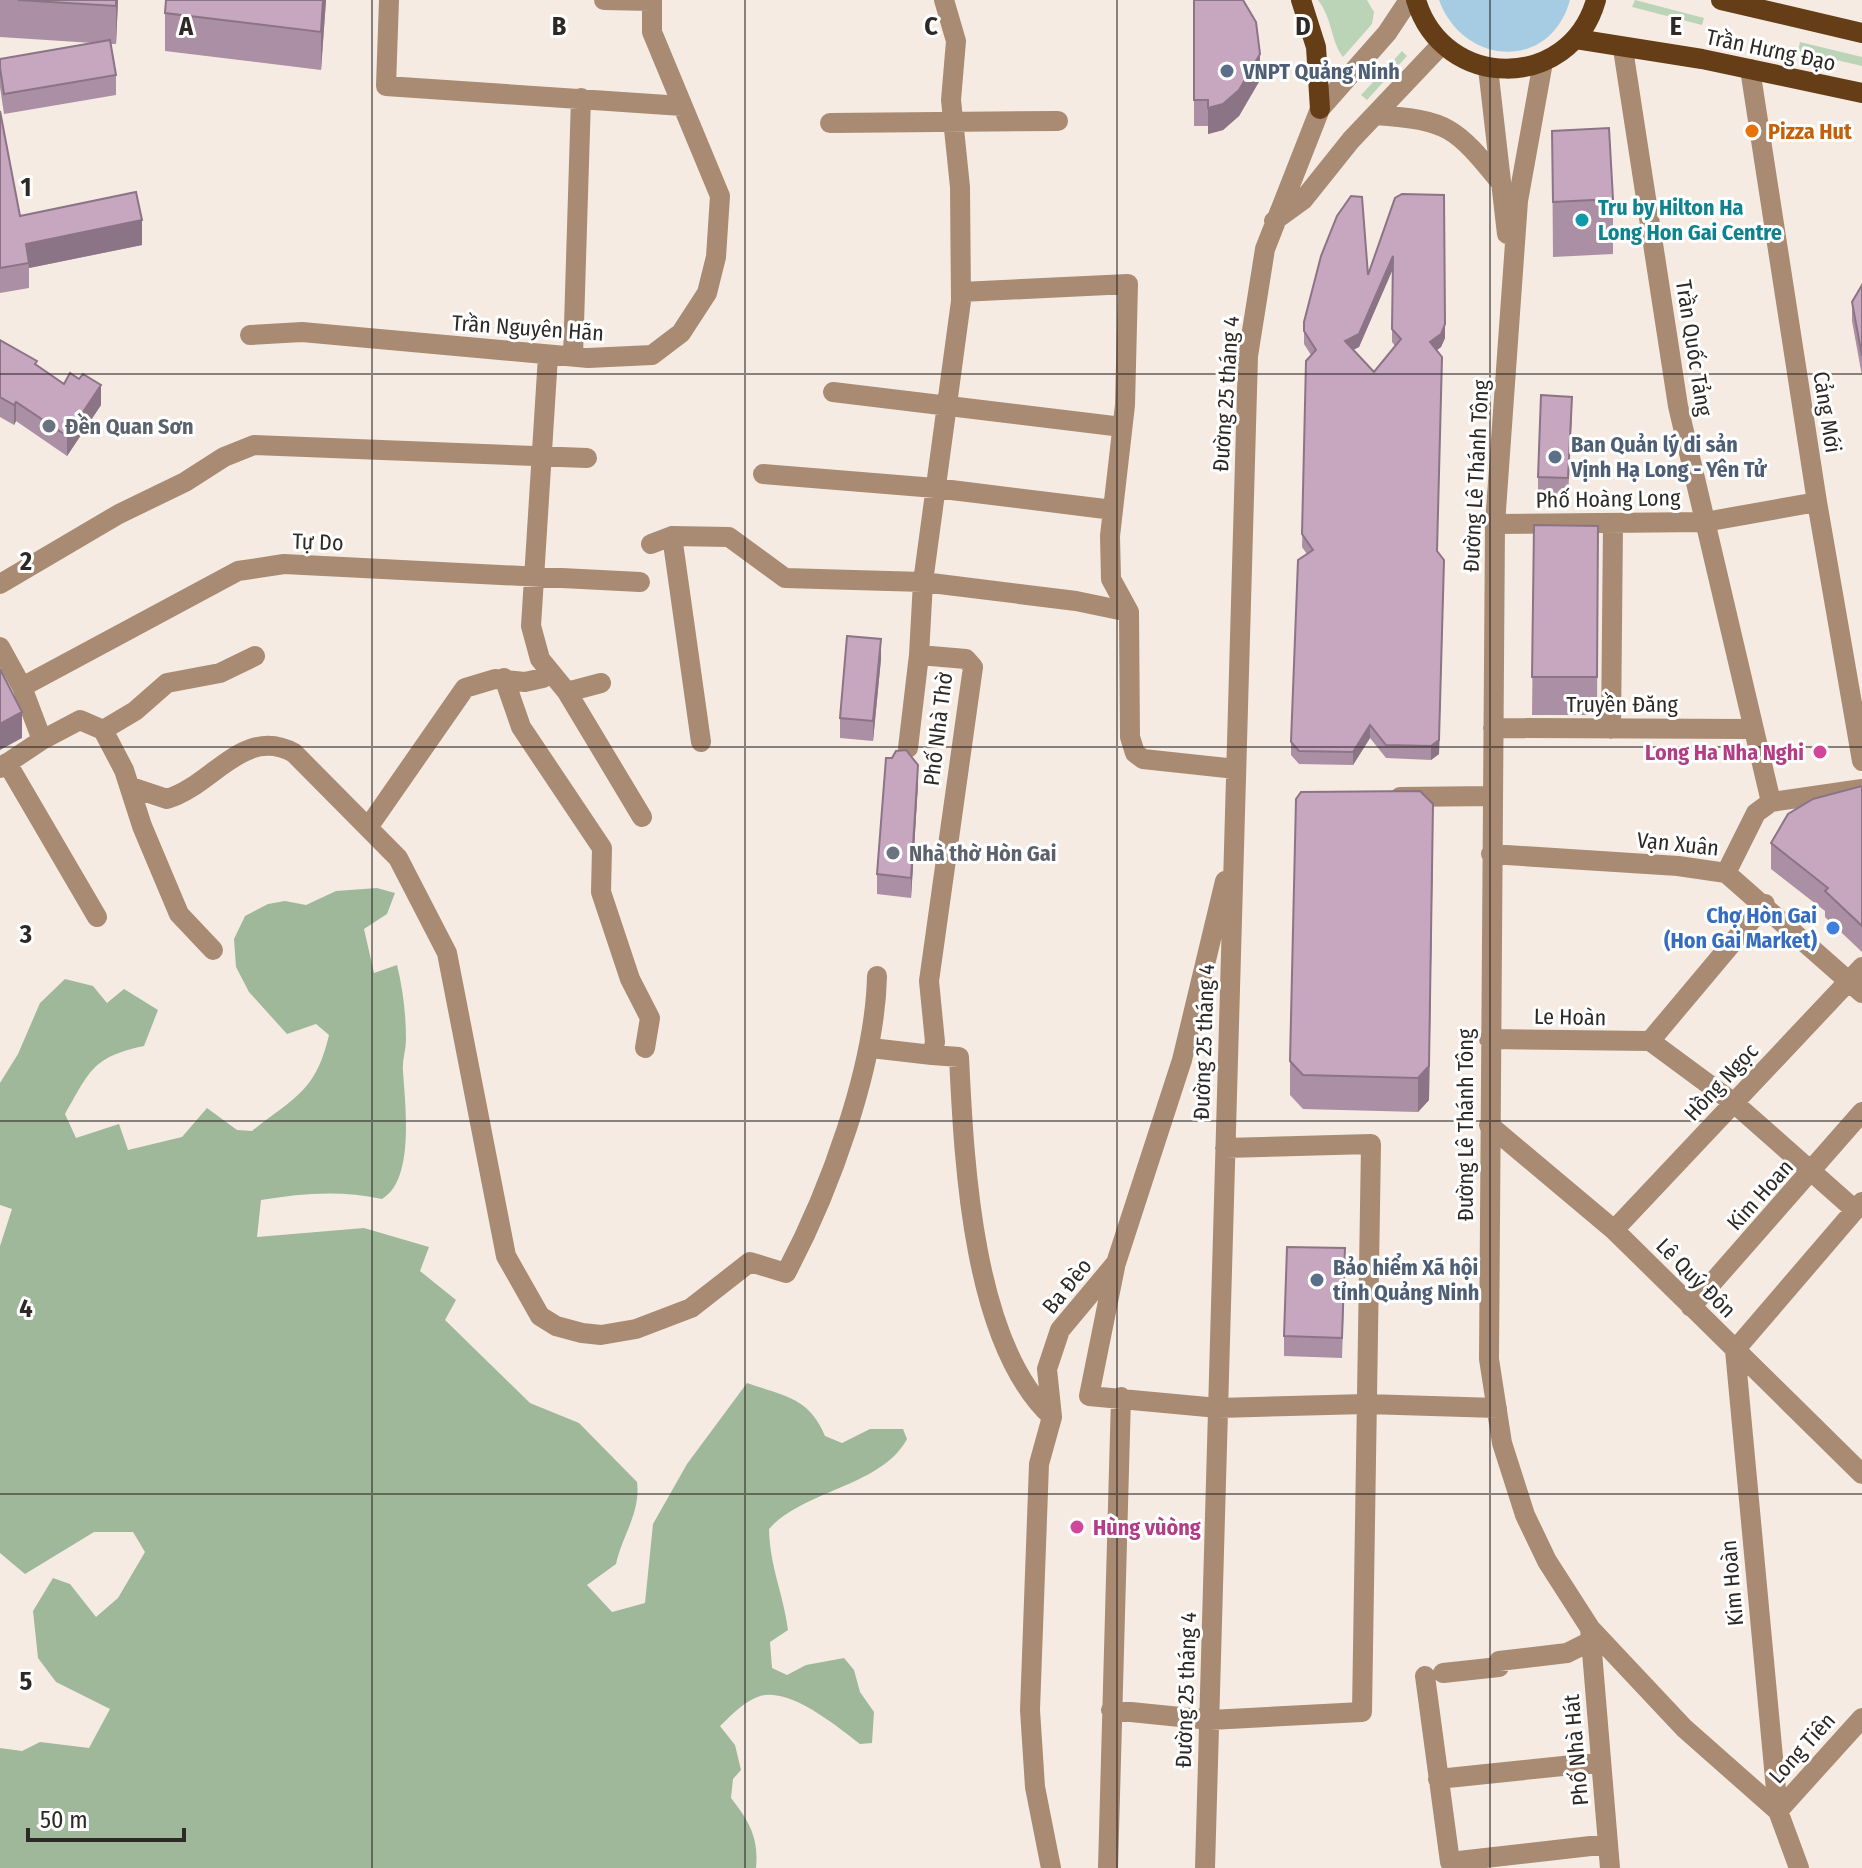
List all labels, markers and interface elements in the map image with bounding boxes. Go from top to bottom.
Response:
text: A [178,11,194,42]
text: B [552,11,567,42]
text: C [924,11,938,42]
text: D [1295,11,1311,42]
text: E [1670,11,1682,42]
street label: Trần Hưng Đạo [1704,23,1838,77]
place label: VNPT Quảng Ninh [1242,58,1400,85]
marker: VNPT Quảng Ninh [1218,62,1236,80]
place label: Pizza Hut [1768,118,1852,145]
marker: Pizza Hut [1743,122,1761,140]
text: 1 [21,172,32,203]
place label: Tru by Hilton Ha Long Hon Gai Centre [1598,194,1782,246]
marker: Tru by Hilton Ha Long Hon Gai Centre [1573,211,1591,229]
street label: Trần Quốc Tảng [1670,278,1718,419]
street label: Trần Nguyên Hãn [451,309,605,347]
street label: Đường 25 tháng 4 [1207,315,1245,473]
street label: Cảng Mới [1807,369,1847,455]
street label: Đường Lê Thánh Tông [1457,379,1495,573]
place label: Đền Quan Sơn [65,412,194,440]
marker: Đền Quan Sơn [40,417,58,435]
place label: Ban Quản lý di sản Vịnh Hạ Long - Yên Tử [1570,431,1768,483]
marker: Ban Quản lý di sản Vịnh Hạ Long - Yên Tử [1546,448,1564,466]
street label: Phố Hoàng Long [1535,484,1681,514]
street label: Tự Do [292,528,344,556]
text: 2 [19,546,32,577]
street label: Phố Nhà Thờ [918,671,958,787]
street label: Truyền Đăng [1566,691,1678,718]
place label: Long Ha Nha Nghi [1645,739,1804,766]
marker: Long Ha Nha Nghi [1811,743,1829,761]
street label: Vạn Xuân [1636,826,1720,862]
place label: Nhà thờ Hòn Gai [909,840,1056,867]
marker: Nhà thờ Hòn Gai [884,844,902,862]
place label: Chợ Hòn Gai (Hon Gai Market) [1664,902,1817,954]
text: 3 [19,919,32,950]
marker: Chợ Hòn Gai (Hon Gai Market) [1824,919,1842,937]
street label: Đường 25 tháng 4 [1188,963,1220,1120]
street label: Le Hoàn [1534,1003,1606,1031]
street label: Đường Lê Thánh Tông [1452,1028,1479,1221]
street label: Hồng Ngọc [1678,1037,1764,1126]
street label: Kim Hoan [1721,1154,1799,1236]
street label: Lê Quý Đôn [1650,1232,1742,1324]
street label: Ba Đèo [1037,1253,1097,1319]
place label: Bảo hiểm Xã hội tỉnh Quảng Ninh [1333,1253,1479,1306]
marker: Bảo hiểm Xã hội tỉnh Quảng Ninh [1308,1271,1326,1289]
text: 4 [19,1293,33,1324]
place label: Hùng vùòng [1093,1514,1201,1541]
marker: Hùng vùòng [1068,1518,1086,1536]
street label: Kim Hoàn [1715,1539,1749,1627]
street label: Đường 25 tháng 4 [1170,1611,1202,1768]
text: 5 [20,1666,33,1697]
street label: Phố Nhà Hát [1558,1692,1594,1807]
street label: Long Tiên [1763,1707,1841,1789]
scale bar [28,1792,184,1842]
text: 50 m [40,1806,88,1834]

